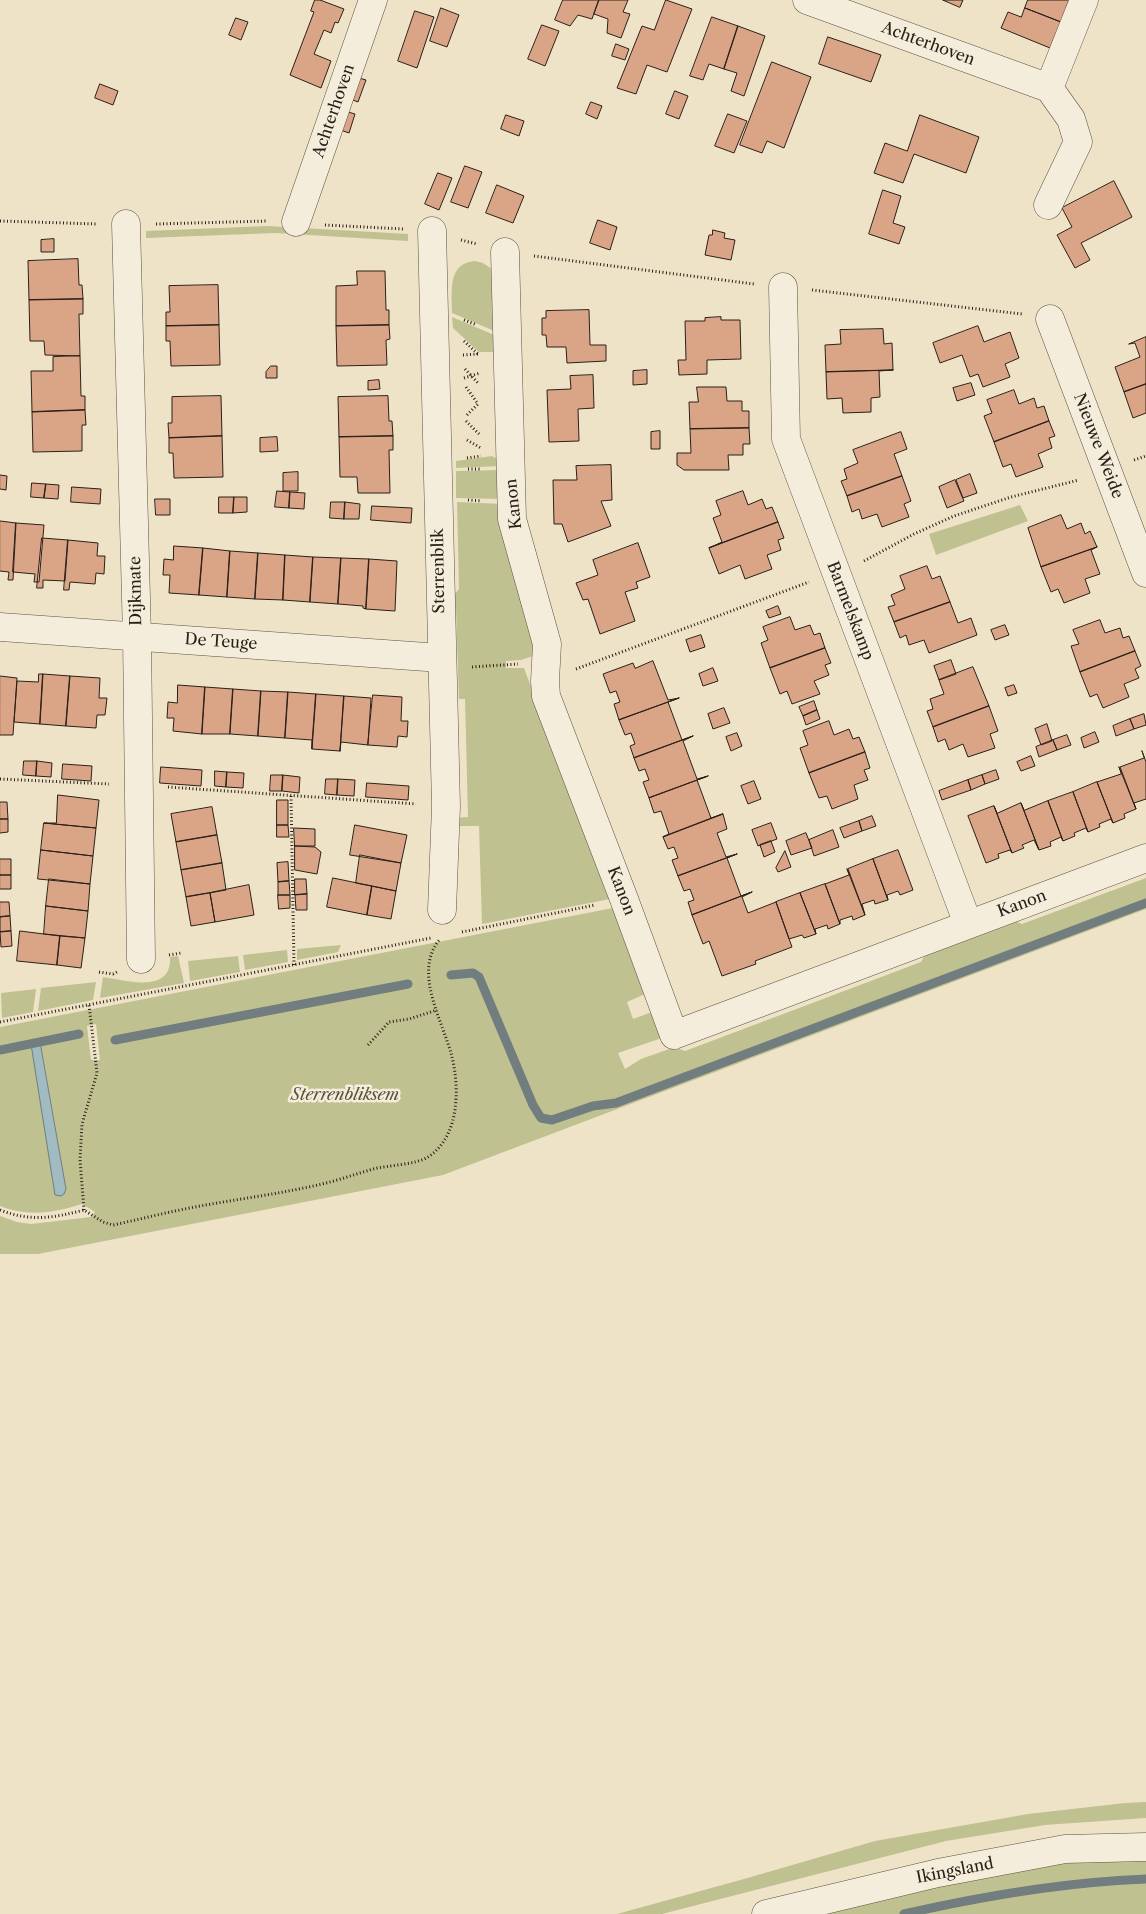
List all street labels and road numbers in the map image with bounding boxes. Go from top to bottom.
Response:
street label: Achterhoven [879,18,977,70]
street label: Achterhoven [309,62,359,160]
street label: Nieuwe Weide [1069,391,1127,501]
street label: Kanon [502,478,526,530]
street label: Sterrenblik [429,528,449,614]
street label: Dijkmate [126,556,146,626]
street label: Barmelskamp [822,559,878,663]
street label: De Teuge [184,630,258,654]
street label: Kanon [603,864,639,918]
street label: Kanon [995,886,1049,922]
street label: Ikingsland [915,1854,995,1888]

